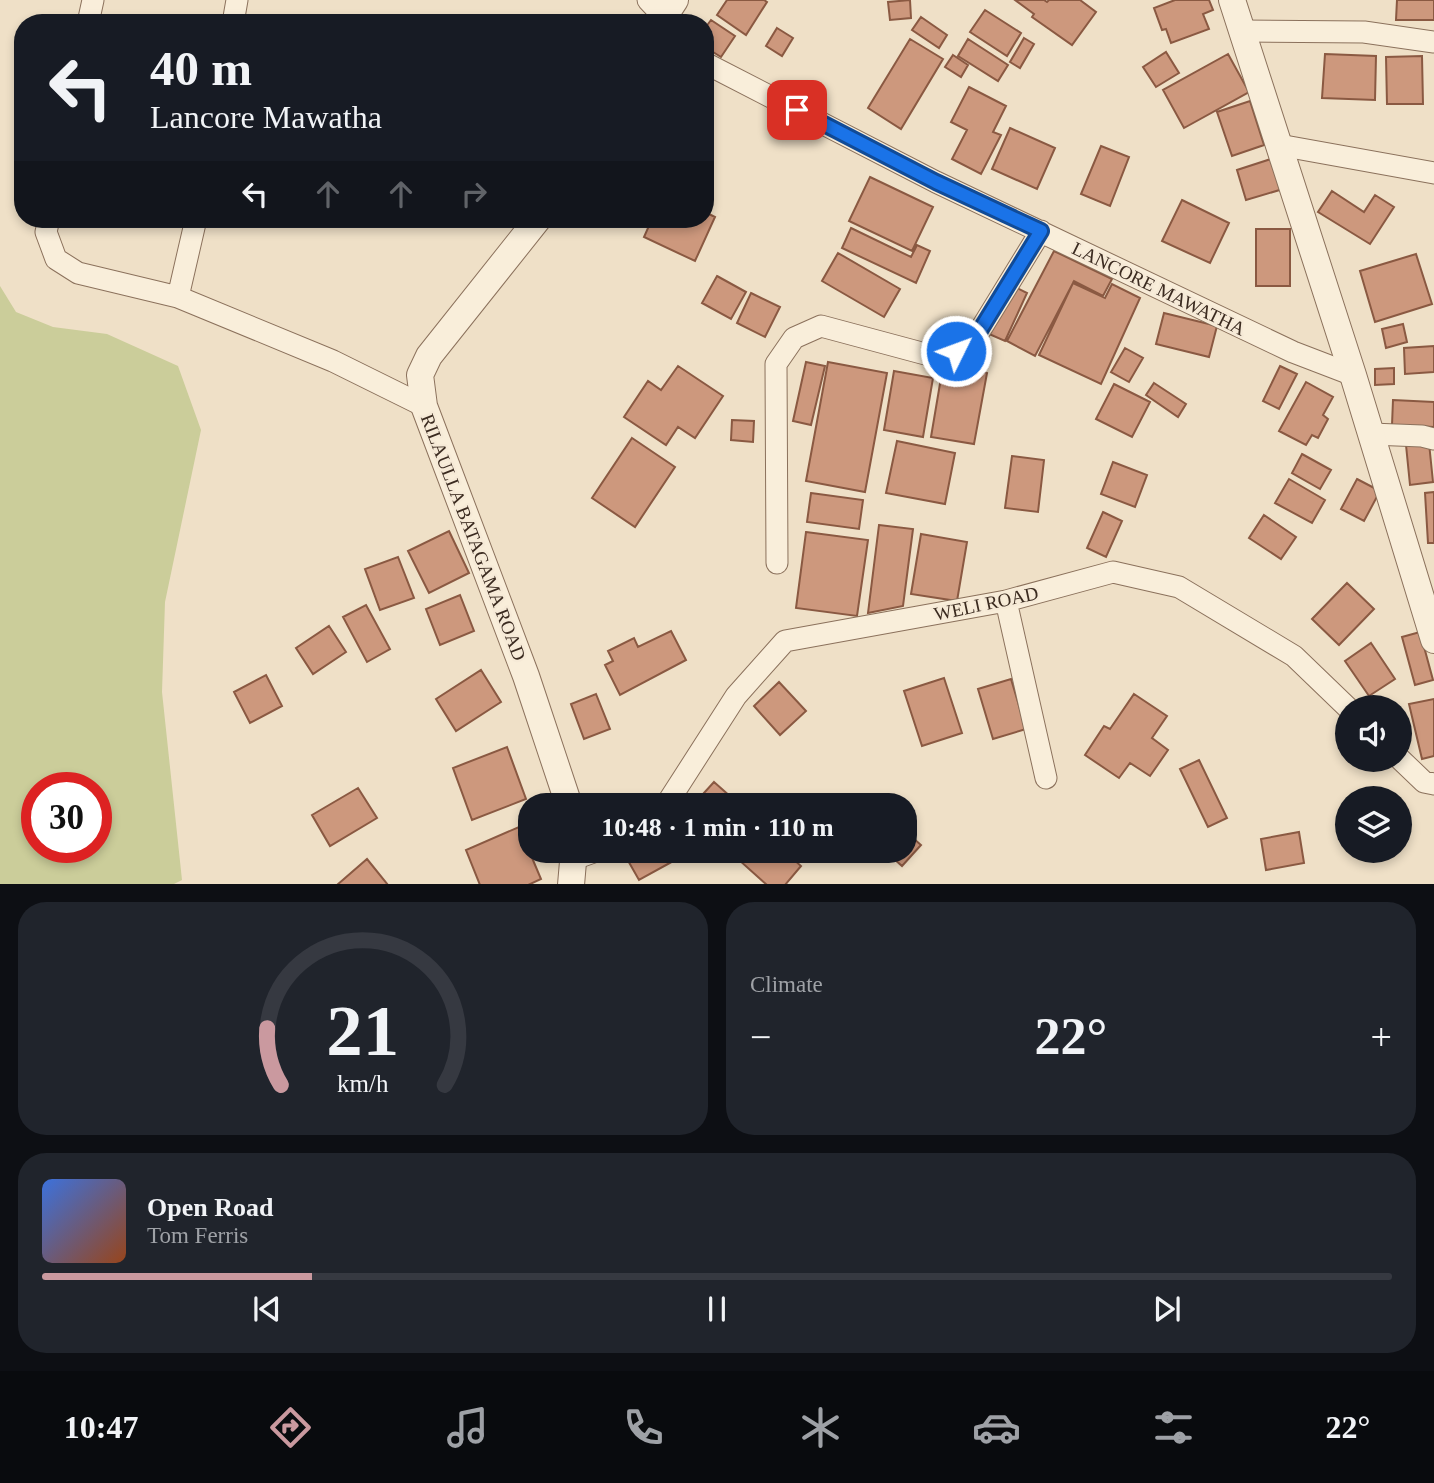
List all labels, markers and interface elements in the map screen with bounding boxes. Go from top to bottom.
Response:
text: 40 m [150,41,252,96]
icon: left [35,42,126,133]
pin [767,80,827,140]
icon: arrive [778,91,816,129]
text: Lancore Mawatha [150,99,382,135]
icon: left [236,175,274,213]
icon: ahead [309,175,347,213]
icon: ahead [382,175,420,213]
icon: right [455,175,493,213]
street label: LANCORE MAWATHA [1069,237,1249,340]
position arrow [919,314,993,388]
street label: RILAULLA BATAGAMA ROAD [417,411,530,663]
street label: WELI ROAD [932,582,1040,625]
map controls [1335,695,1412,863]
button: sound [1335,695,1412,772]
speed limit sign: 30 [21,772,112,863]
button: layers [1335,786,1412,863]
text: 10:48 · 1 min · 110 m [601,813,834,842]
text: Climate [750,972,823,997]
text: 21 [327,990,399,1071]
text: 22° [1035,1008,1107,1065]
text: − [750,1016,771,1058]
text: + [1371,1016,1392,1058]
text: km/h [337,1069,389,1096]
text: Open Road [147,1193,273,1222]
text: Tom Ferris [147,1223,248,1248]
icon: previous [248,1290,286,1328]
icon: pause [698,1290,736,1328]
icon: next [1148,1290,1186,1328]
icon: directions [266,1403,315,1452]
icon: music [443,1403,492,1452]
icon: phone [619,1403,668,1452]
icon: climate [796,1403,845,1452]
icon: car [972,1403,1021,1452]
icon: filters [1149,1403,1198,1452]
text: 10:47 [64,1409,138,1445]
text: 22° [1325,1409,1370,1445]

